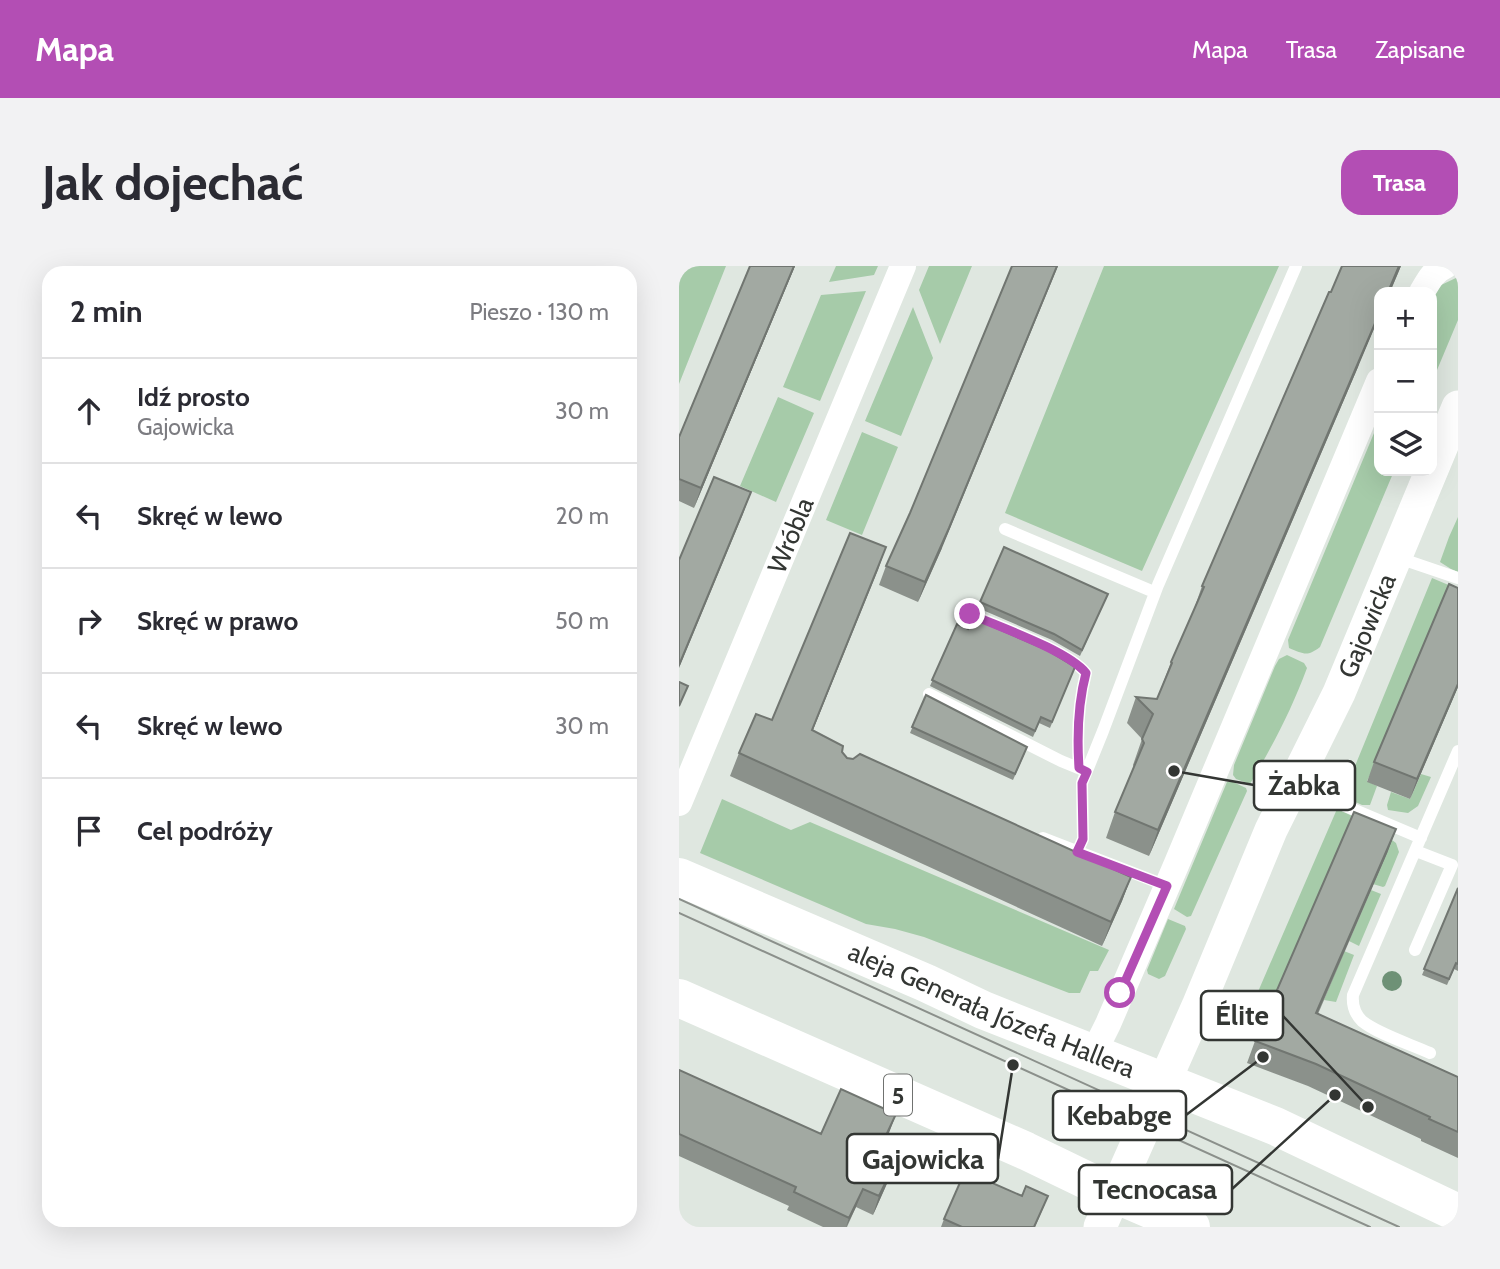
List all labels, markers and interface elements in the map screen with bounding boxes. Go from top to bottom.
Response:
text: Mapa [35,29,114,69]
text: Mapa [1192,35,1248,64]
text: Trasa [1286,35,1337,64]
text: Zapisane [1375,35,1465,64]
button: Trasa [1341,150,1458,215]
text: Jak dojechać [42,153,303,212]
map controls [1374,287,1437,476]
button: + [1374,287,1437,350]
text: 2 min [70,293,142,330]
text: Pieszo · 130 m [469,298,609,326]
button: − [1374,350,1437,413]
text: Idź prosto [137,381,250,413]
icon: ahead [70,392,108,430]
text: 30 m [555,397,609,425]
text: Gajowicka [137,413,234,441]
button: layers [1374,413,1437,476]
street label: Wróbla [761,492,821,578]
icon: left [70,497,108,535]
text: Skręć w lewo [137,500,283,532]
text: 20 m [556,502,609,530]
street label: Gajowicka [1331,568,1403,683]
route end [954,598,985,629]
icon: right [70,602,108,640]
text: Skręć w prawo [137,605,298,637]
text: 50 m [555,607,609,635]
icon: left [70,707,108,745]
text: Skręć w lewo [137,710,283,742]
text: 30 m [555,712,609,740]
callout: Żabka [1254,761,1355,810]
text: Żabka [1268,768,1340,802]
icon: arrive [70,812,108,850]
text: Cel podróży [137,815,273,847]
street label: aleja Generała Józefa Hallera [844,936,1140,1085]
route start [1104,977,1135,1008]
callout: Élite [1201,991,1283,1040]
text: Élite [1215,998,1269,1032]
road number: 5 [884,1074,912,1116]
callout: Kebabge [1053,1091,1186,1140]
text: Kebabge [1066,1098,1172,1132]
callout: Gajowicka [847,1134,998,1183]
text: Gajowicka [862,1142,984,1176]
callout: Tecnocasa [1079,1165,1232,1214]
text: Tecnocasa [1093,1172,1217,1206]

